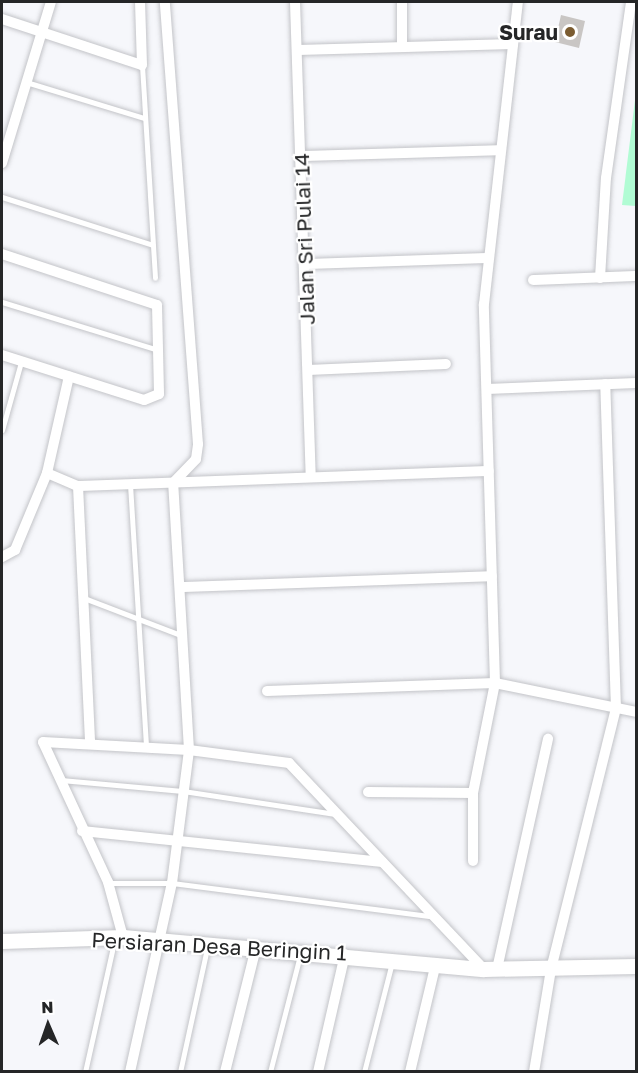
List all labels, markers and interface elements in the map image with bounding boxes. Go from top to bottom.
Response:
place label: Surau [499,19,558,45]
marker: Surau [563,25,577,39]
street label: Jalan Sri Pulai 14 [288,153,320,325]
street label: Persiaran Desa Beringin 1 [91,927,347,965]
north arrow [18,995,78,1055]
text: N [41,997,54,1017]

